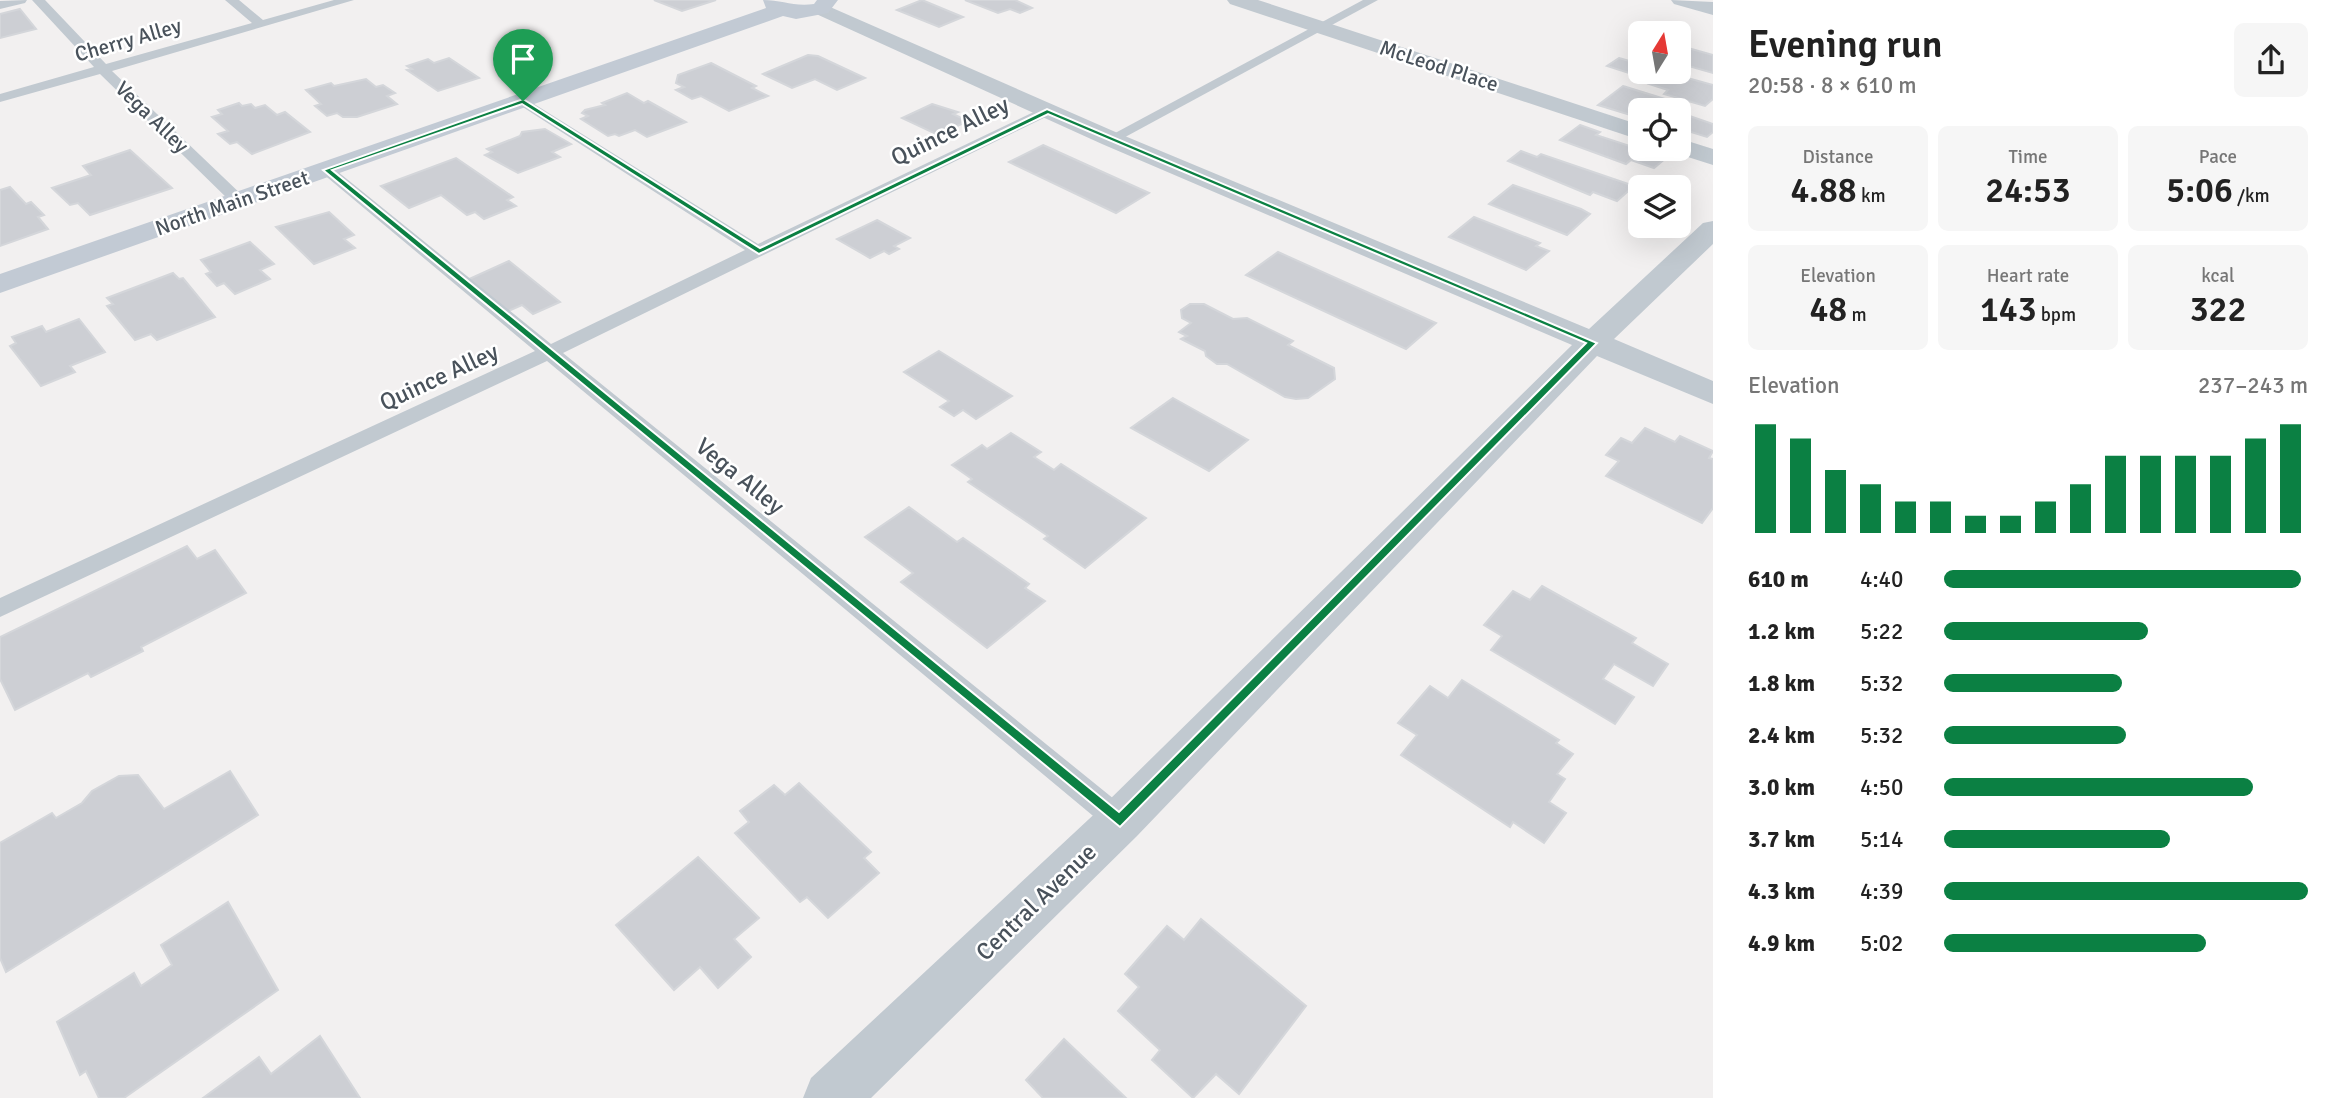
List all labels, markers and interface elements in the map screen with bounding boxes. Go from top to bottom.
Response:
street label: Cherry Alley [72,12,184,68]
north arrow [1628,21,1690,84]
map controls [1628,21,1691,238]
text: Evening run [1748,21,1942,68]
button: share [2234,23,2308,97]
pin [493,29,553,101]
street label: McLeod Place [1376,35,1502,97]
icon: arrive [504,40,542,78]
text: 20:58 · 8 × 610 m [1748,71,1917,100]
street label: Vega Alley [110,76,194,159]
street label: Quince Alley [886,90,1014,172]
button: locate [1628,98,1691,161]
text: Distance [1803,145,1873,169]
text: Time [2008,145,2048,169]
text: Pace [2199,145,2237,169]
street label: North Main Street [152,165,312,241]
text: 4.88 [1790,169,1857,212]
text: 24:53 [1985,169,2071,212]
text: 5:06 [2166,169,2233,212]
button: layers [1628,175,1691,238]
text: km [1857,184,1886,208]
text: /km [2233,184,2270,208]
text: Elevation [1800,264,1876,288]
text: Heart rate [1987,264,2069,288]
text: kcal [2201,264,2235,288]
text: 48 [1809,288,1847,331]
text: 143 [1980,288,2037,331]
text: 322 [2190,288,2246,331]
text: m [1847,303,1867,327]
text: bpm [2037,303,2076,327]
street label: Quince Alley [375,336,503,418]
text: Elevation [1748,371,1840,400]
text: 237–243 m [2198,371,2308,400]
street label: Vega Alley [689,431,791,521]
text: 610 m [1748,565,1809,594]
text: 4:40 [1860,565,1903,594]
text: 1.2 km [1748,617,1815,646]
text: 5:22 [1860,617,1903,646]
text: 1.8 km [1748,669,1815,698]
text: 5:32 [1860,669,1903,698]
text: 2.4 km [1748,721,1815,750]
text: 5:32 [1860,721,1903,750]
text: 3.0 km [1748,773,1815,802]
text: 4:50 [1860,773,1903,802]
text: 3.7 km [1748,825,1815,854]
text: 5:14 [1860,825,1903,854]
street label: Central Avenue [969,837,1103,967]
text: 4.3 km [1748,877,1815,906]
text: 4:39 [1860,877,1903,906]
text: 4.9 km [1748,929,1815,958]
text: 5:02 [1860,929,1903,958]

